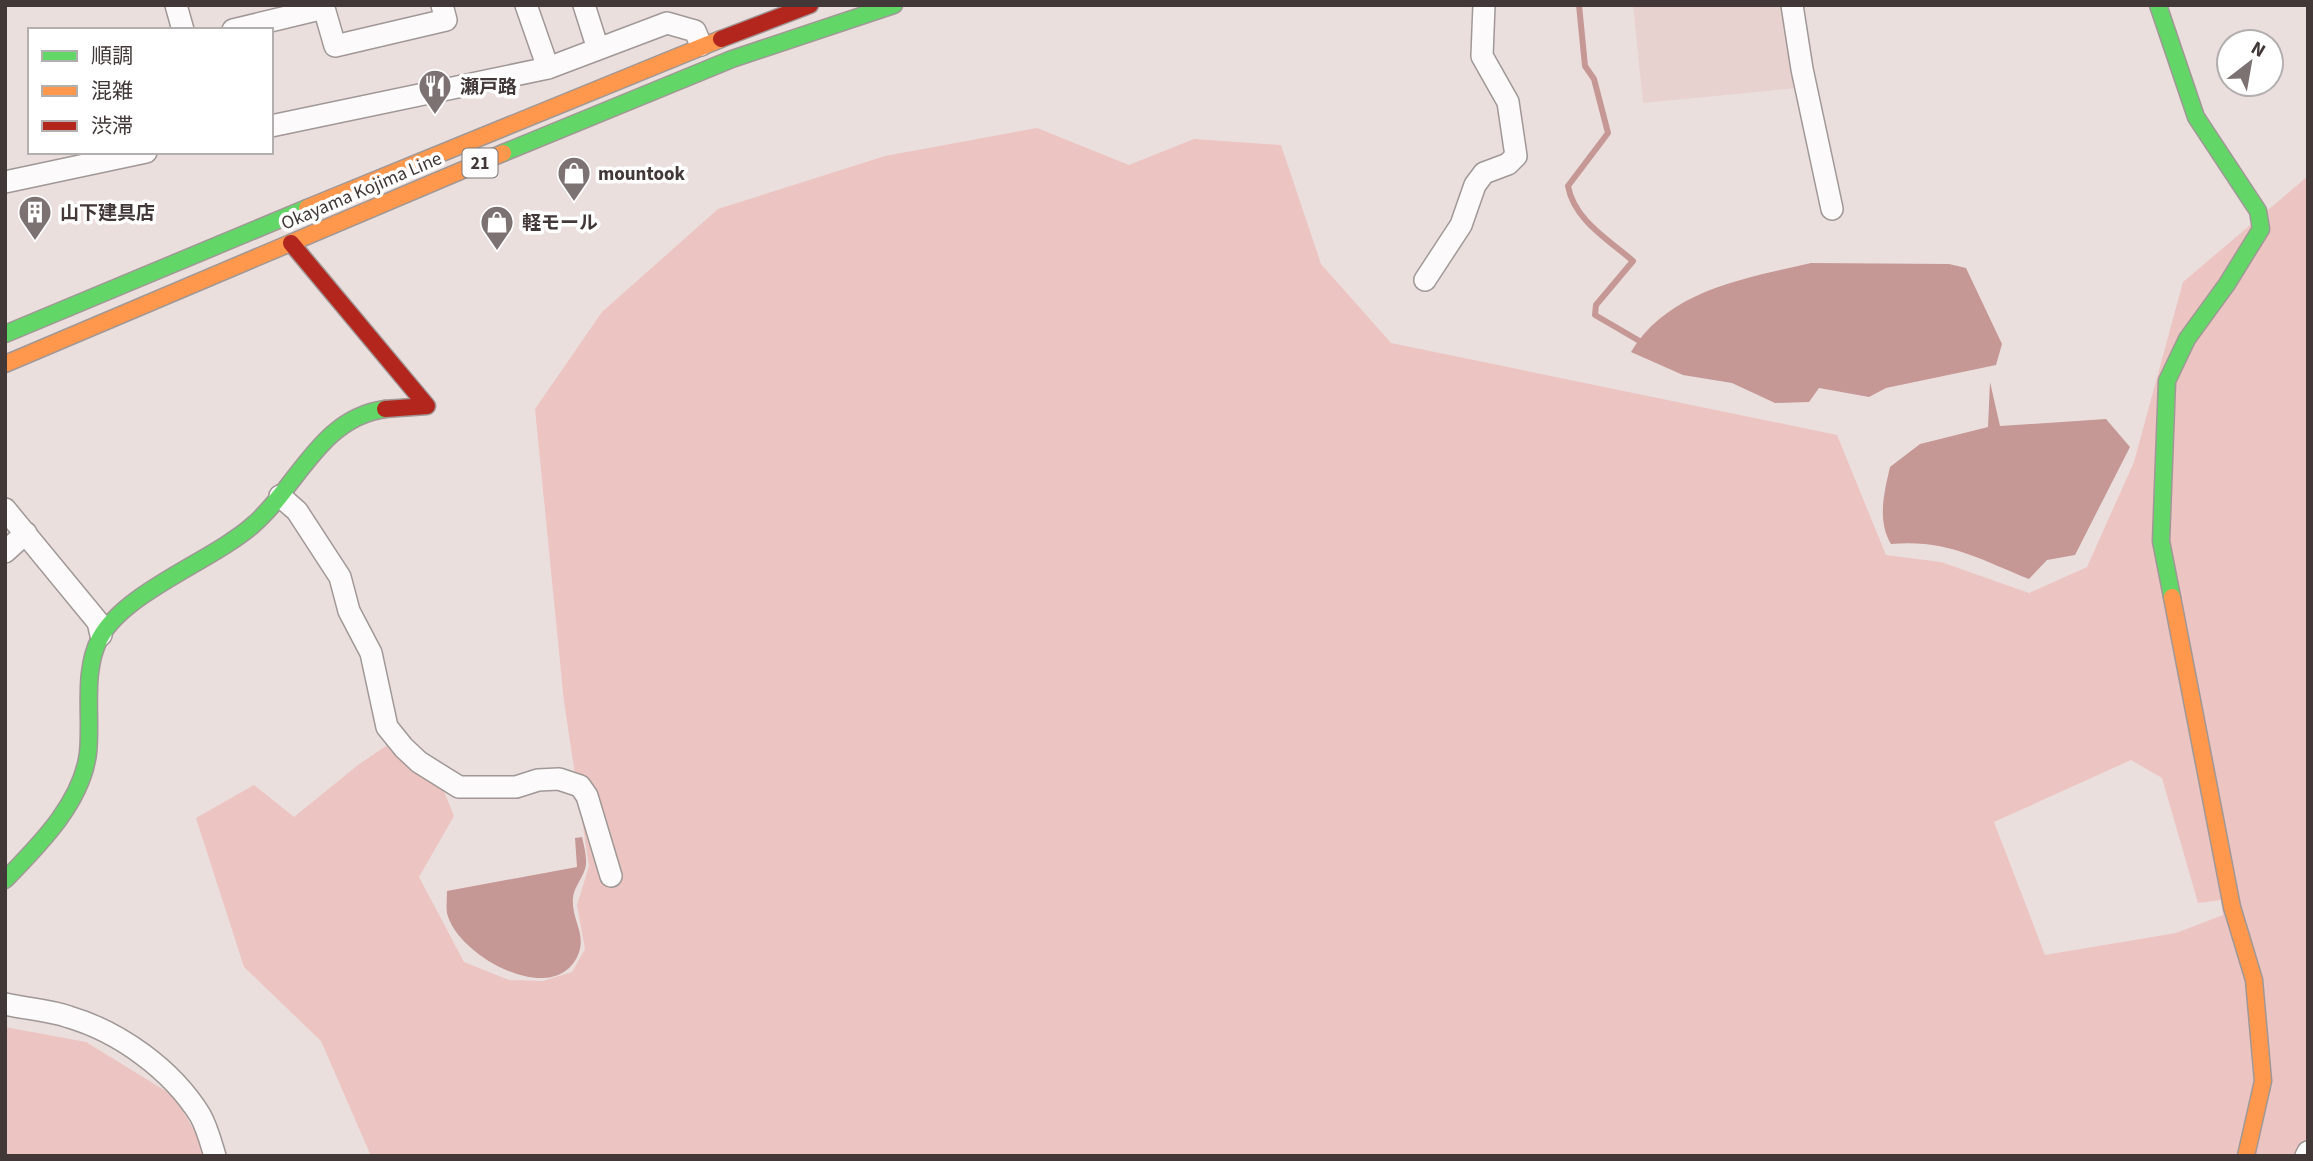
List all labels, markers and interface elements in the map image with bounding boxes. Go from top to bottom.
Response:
legend [28,28,273,154]
north arrow [2215,28,2285,98]
text: N [2246,35,2270,65]
text: 順調 [91,41,133,71]
restaurant icon: 瀬戸路 [416,67,454,116]
place label: 瀬戸路 [460,74,517,101]
text: 混雑 [91,76,133,106]
text: 渋滞 [91,111,133,141]
street label: Okayama Kojima Line [277,145,446,237]
road number: 21 [462,148,498,178]
shop icon: mountook [555,154,593,203]
place label: mountook [598,161,686,188]
building icon: 山下建具店 [16,193,54,242]
place label: 山下建具店 [60,200,155,227]
shop icon: 軽モール [478,203,516,252]
place label: 軽モール [522,210,598,237]

